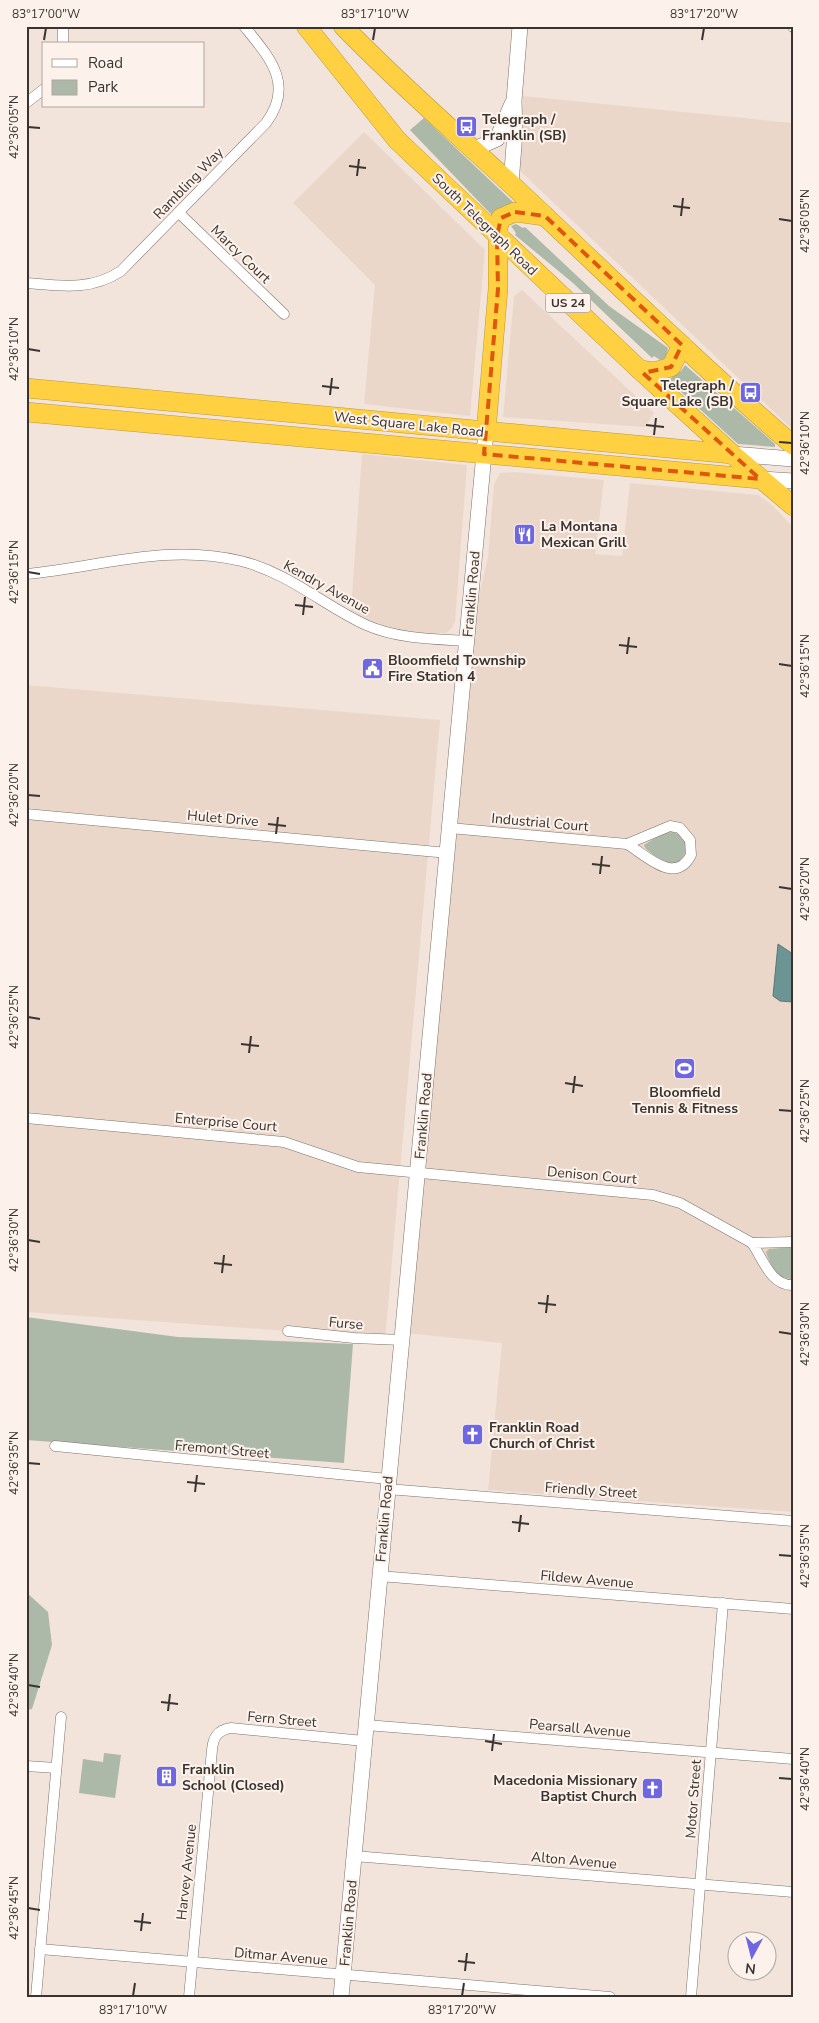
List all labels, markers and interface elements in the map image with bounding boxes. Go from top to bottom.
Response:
text: 83°17'00"W [12,6,80,22]
text: 83°17'10"W [341,6,409,22]
text: 83°17'20"W [670,6,738,22]
legend [42,42,205,108]
text: Road [88,53,123,73]
text: Park [88,77,118,97]
text: 42°36'05"N [6,95,22,159]
place label: Telegraph / Franklin (SB) [482,110,567,145]
bus stop icon: Telegraph / Franklin (SB) [454,115,478,139]
street label: Rambling Way [149,143,228,223]
street label: South Telegraph Road [428,169,542,280]
text: 42°36'05"N [797,189,813,253]
street label: Marcy Court [207,221,275,288]
road number: US 24 [546,294,590,312]
text: 42°36'10"N [6,317,22,381]
place label: Telegraph / Square Lake (SB) [622,376,735,411]
bus stop icon: Telegraph / Square Lake (SB) [738,381,762,405]
street label: West Square Lake Road [333,407,485,442]
text: 42°36'10"N [797,411,813,475]
place label: La Montana Mexican Grill [541,517,627,552]
restaurant icon: La Montana Mexican Grill [513,522,537,546]
text: 42°36'15"N [6,540,22,604]
street label: Franklin Road [458,550,485,638]
street label: Kendry Avenue [280,556,373,619]
text: 42°36'15"N [797,634,813,698]
place label: Bloomfield Township Fire Station 4 [388,651,526,686]
public building icon: Bloomfield Township Fire Station 4 [360,656,384,680]
text: 42°36'20"N [6,763,22,827]
street label: Hulet Drive [186,806,260,831]
street label: Industrial Court [491,809,589,836]
text: 42°36'20"N [797,857,813,921]
text: 42°36'25"N [6,985,22,1049]
sports icon: Bloomfield Tennis & Fitness [673,1057,697,1081]
street label: Franklin Road [410,1072,437,1160]
text: 42°36'25"N [797,1079,813,1143]
place label: Bloomfield Tennis & Fitness [632,1083,738,1118]
street label: Enterprise Court [174,1109,278,1136]
street label: Denison Court [546,1162,638,1189]
text: 42°36'30"N [6,1208,22,1272]
text: 42°36'30"N [797,1302,813,1366]
street label: Furse [328,1313,364,1334]
place label: Franklin Road Church of Christ [489,1418,595,1453]
church icon: Franklin Road Church of Christ [461,1423,485,1447]
text: 42°36'35"N [6,1431,22,1495]
street label: Fremont Street [174,1436,270,1463]
street label: Franklin Road [371,1475,398,1563]
street label: Friendly Street [544,1478,638,1503]
text: 42°36'35"N [797,1524,813,1588]
street label: Fildew Avenue [540,1566,634,1593]
text: 42°36'40"N [6,1653,22,1717]
street label: Fern Street [246,1707,318,1732]
street label: Pearsall Avenue [528,1715,632,1742]
text: 42°36'40"N [797,1747,813,1811]
street label: Motor Street [681,1759,706,1839]
place label: Franklin School (Closed) [182,1760,285,1795]
building icon: Franklin School (Closed) [154,1765,178,1789]
place label: Macedonia Missionary Baptist Church [493,1771,638,1806]
church icon: Macedonia Missionary Baptist Church [641,1776,665,1800]
street label: Harvey Avenue [172,1823,201,1921]
street label: Alton Avenue [530,1847,618,1874]
text: 42°36'45"N [6,1876,22,1940]
street label: Franklin Road [335,1879,362,1967]
north arrow [726,1930,776,1980]
street label: Ditmar Avenue [233,1943,329,1970]
text: N [744,1958,757,1978]
text: 83°17'10"W [99,2002,167,2018]
text: 83°17'20"W [428,2002,496,2018]

